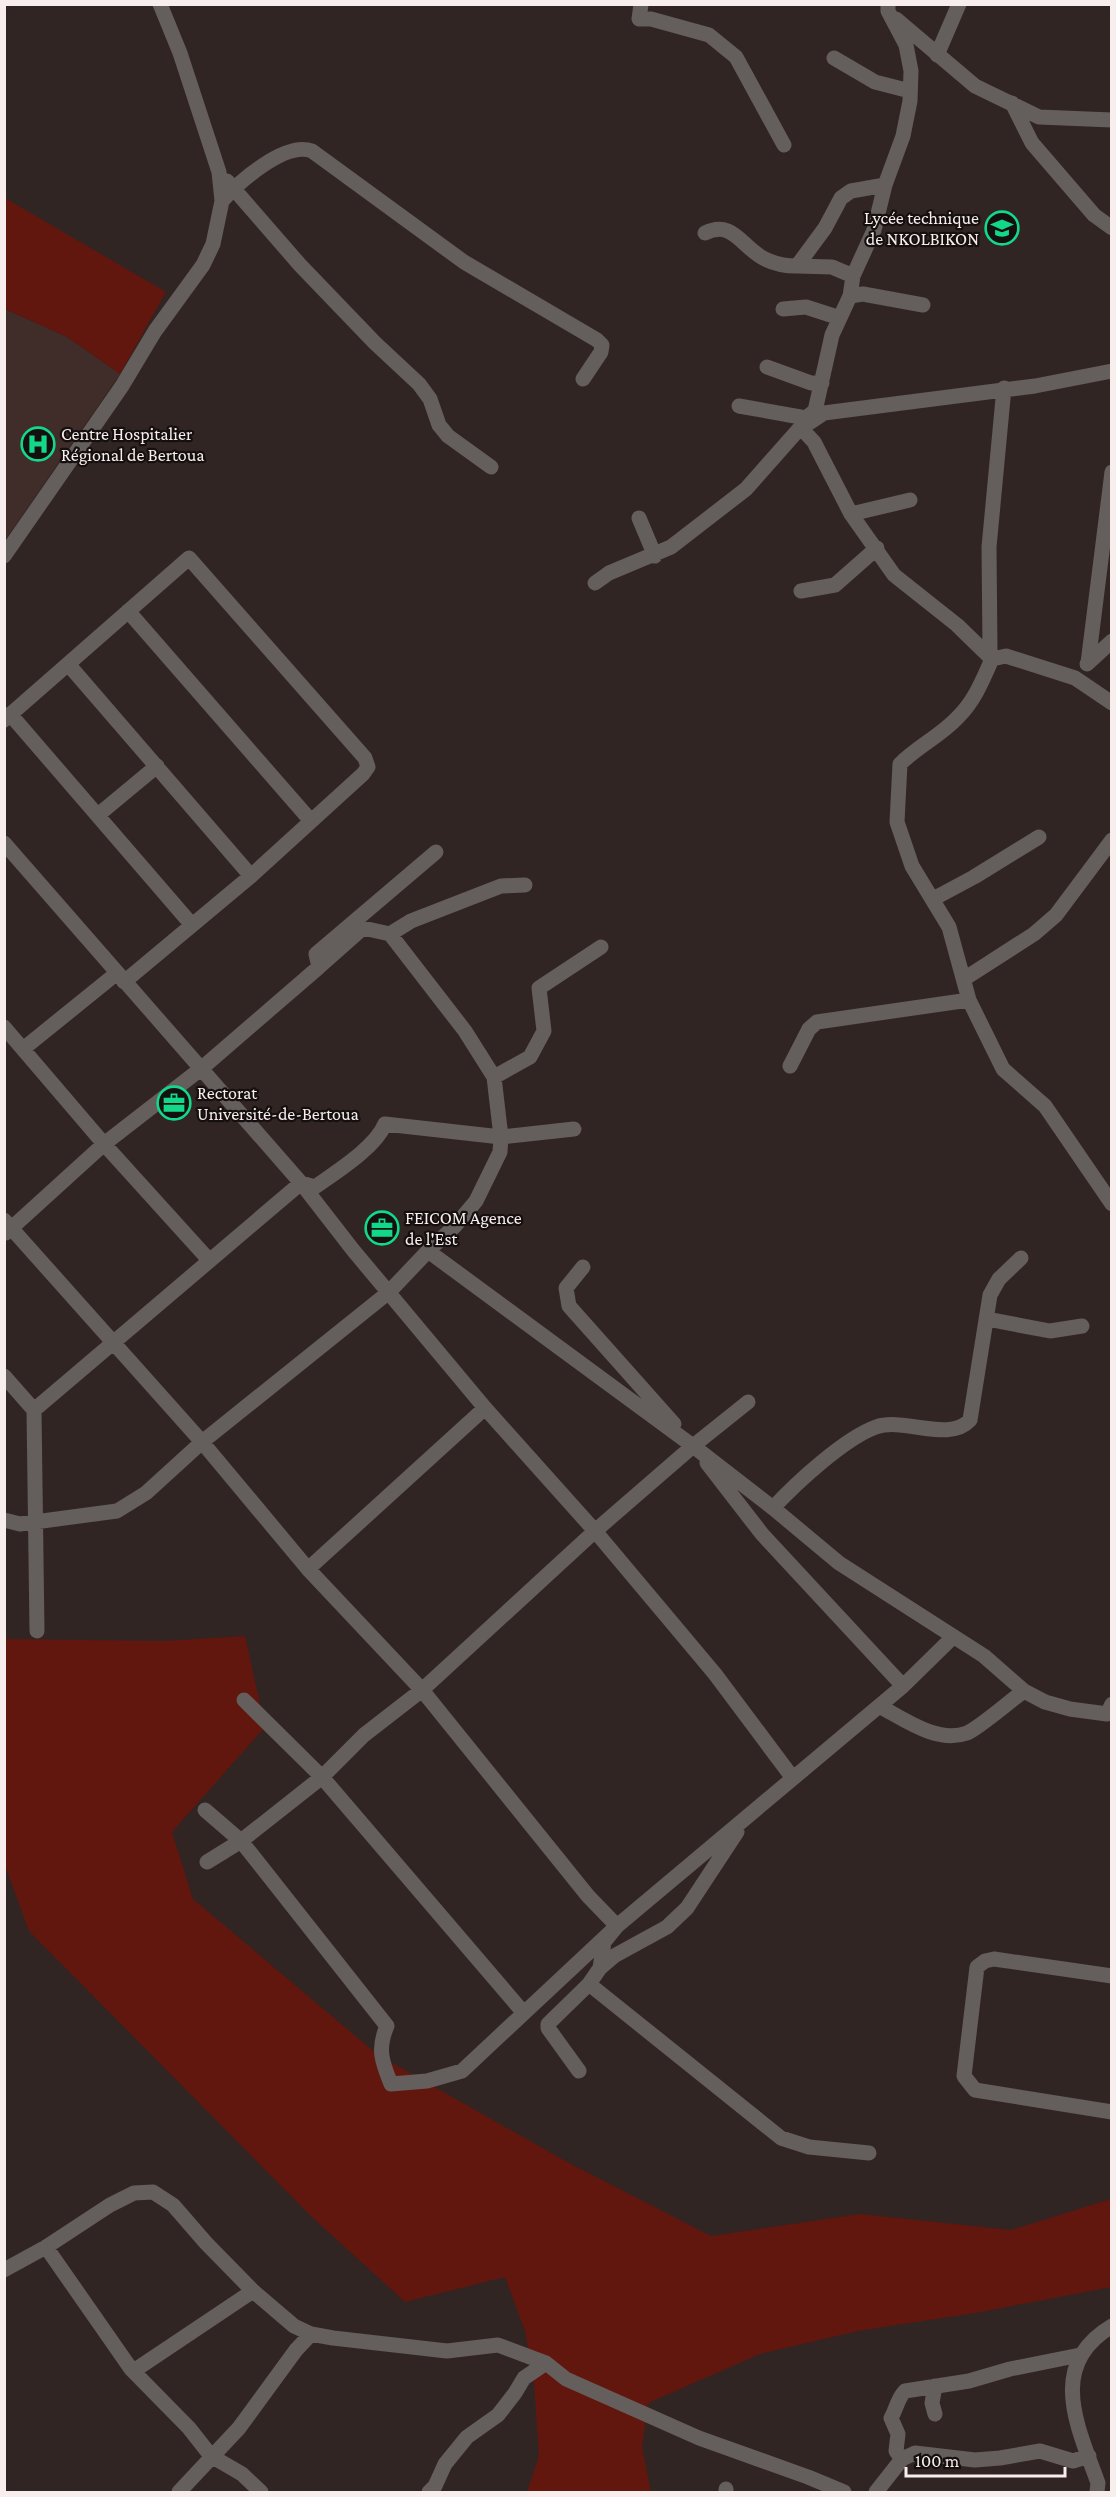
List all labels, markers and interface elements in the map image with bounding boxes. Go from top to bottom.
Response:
place label: Lycée technique de NKOLBIKON [864,208,979,249]
school or university icon: Lycée technique de NKOLBIKON [984,210,1020,246]
place label: Centre Hospitalier Régional de Bertoua [61,424,205,465]
hospital icon: Centre Hospitalier Régional de Bertoua [20,426,56,462]
place label: Rectorat Université-de-Bertoua [197,1083,359,1124]
office icon: Rectorat Université-de-Bertoua [156,1085,192,1121]
place label: FEICOM Agence de l'Est [405,1208,522,1249]
office icon: FEICOM Agence de l'Est [364,1210,400,1246]
scale bar [906,2440,1065,2478]
text: 100 m [915,2451,960,2471]

